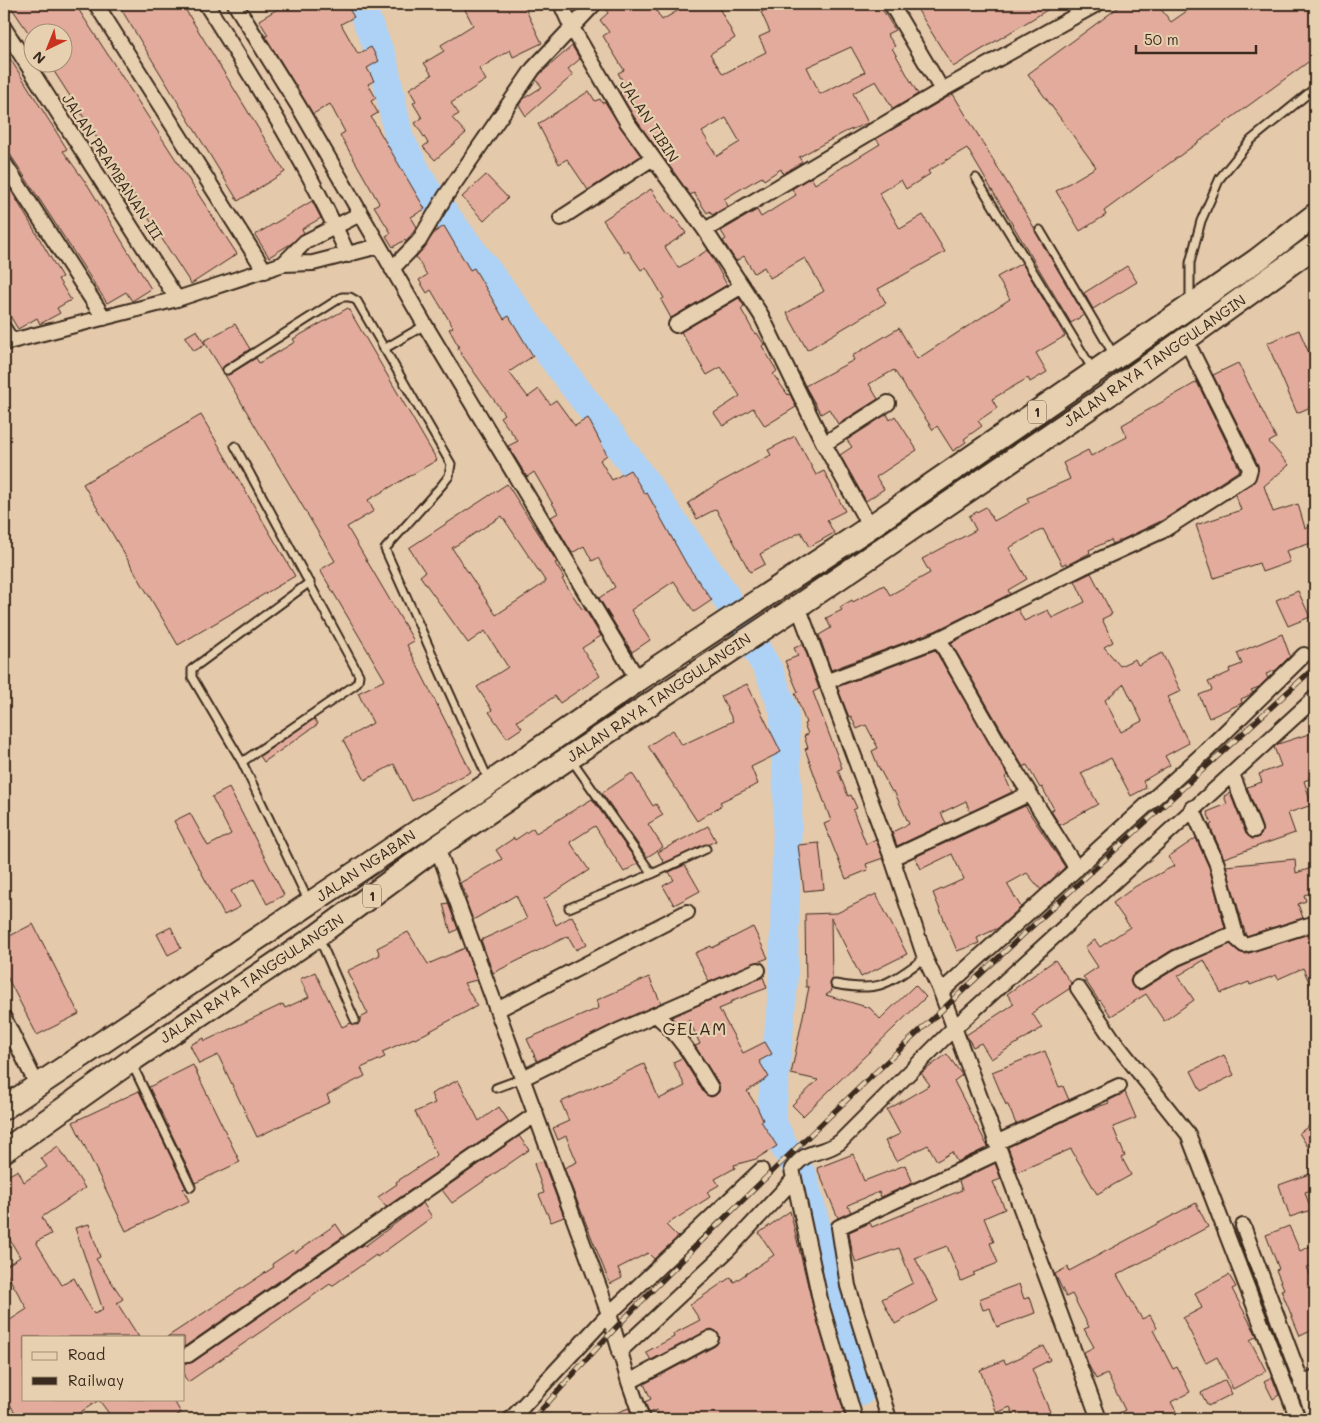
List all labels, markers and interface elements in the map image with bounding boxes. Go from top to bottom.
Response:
north arrow [22,22,72,72]
scale bar [1136,22,1256,54]
text: 50 m [1144,29,1179,49]
text: N [28,47,49,68]
street label: JALAN TIBIN [616,75,684,166]
street label: JALAN PRAMBANAN III [58,89,168,244]
street label: JALAN RAYA TANGGULANGIN [1059,289,1249,431]
road number: 1 [1028,401,1046,424]
street label: JALAN RAYA TANGGULANGIN [563,628,754,766]
street label: JALAN NGABAN [312,824,419,906]
road number: 1 [363,884,381,908]
street label: JALAN RAYA TANGGULANGIN [156,909,347,1047]
district label: GELAM [663,1016,727,1040]
legend [22,1336,185,1400]
text: Road [68,1344,105,1364]
text: Railway [68,1370,124,1390]

